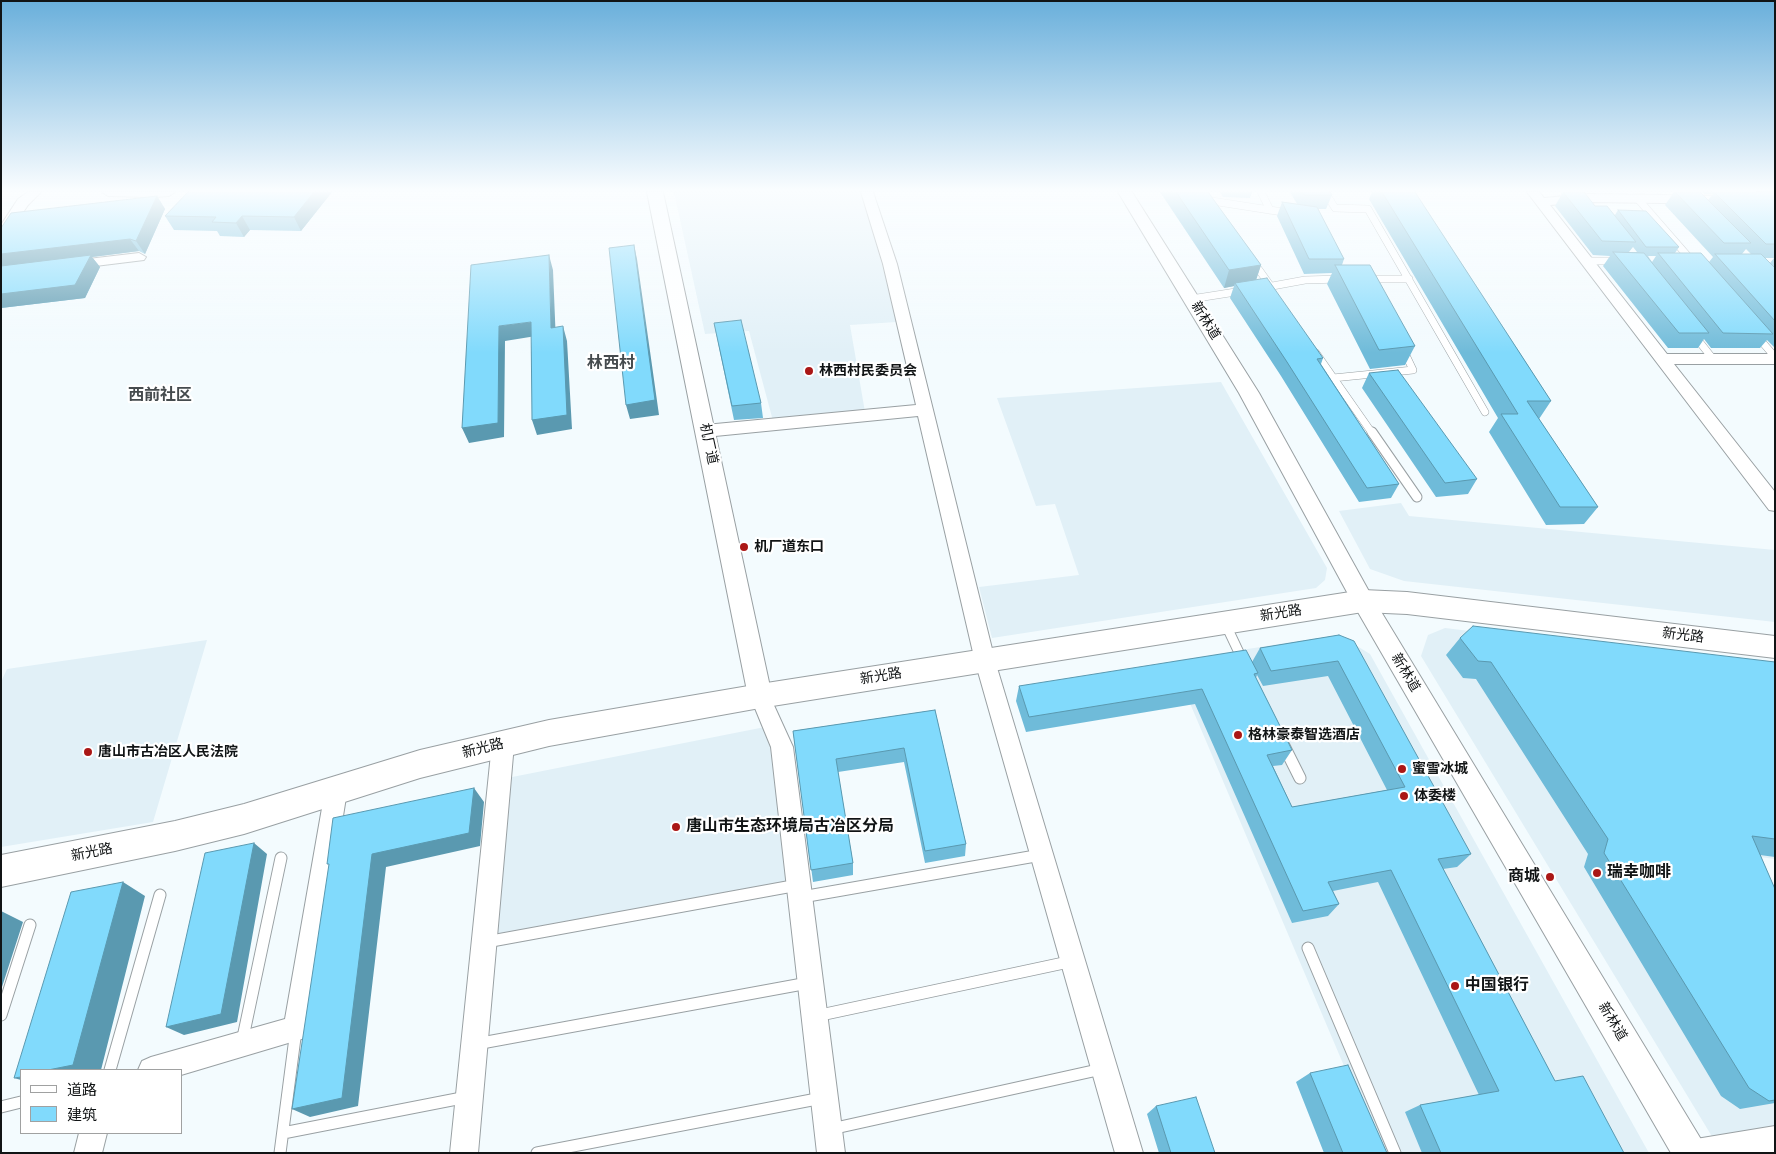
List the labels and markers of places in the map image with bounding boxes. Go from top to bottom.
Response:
place label: 林西村民委员会 [819,363,917,379]
marker: 林西村民委员会 [803,365,815,377]
place label: 机厂道东口 [754,539,824,555]
marker: 机厂道东口 [738,541,750,553]
place label: 格林豪泰智选酒店 [1248,727,1360,743]
marker: 格林豪泰智选酒店 [1232,729,1244,741]
place label: 唐山市古冶区人民法院 [98,744,238,760]
marker: 唐山市古冶区人民法院 [82,746,94,758]
place label: 蜜雪冰城 [1412,761,1468,777]
marker: 蜜雪冰城 [1396,763,1408,775]
place label: 体委楼 [1414,788,1456,804]
marker: 体委楼 [1398,790,1410,802]
place label: 唐山市生态环境局古冶区分局 [686,817,894,837]
marker: 唐山市生态环境局古冶区分局 [670,821,682,833]
place label: 瑞幸咖啡 [1607,863,1671,883]
place label: 商城 [1508,867,1540,887]
marker: 瑞幸咖啡 [1591,867,1603,879]
marker: 商城 [1544,871,1556,883]
place label: 中国银行 [1465,976,1529,996]
marker: 中国银行 [1449,980,1461,992]

